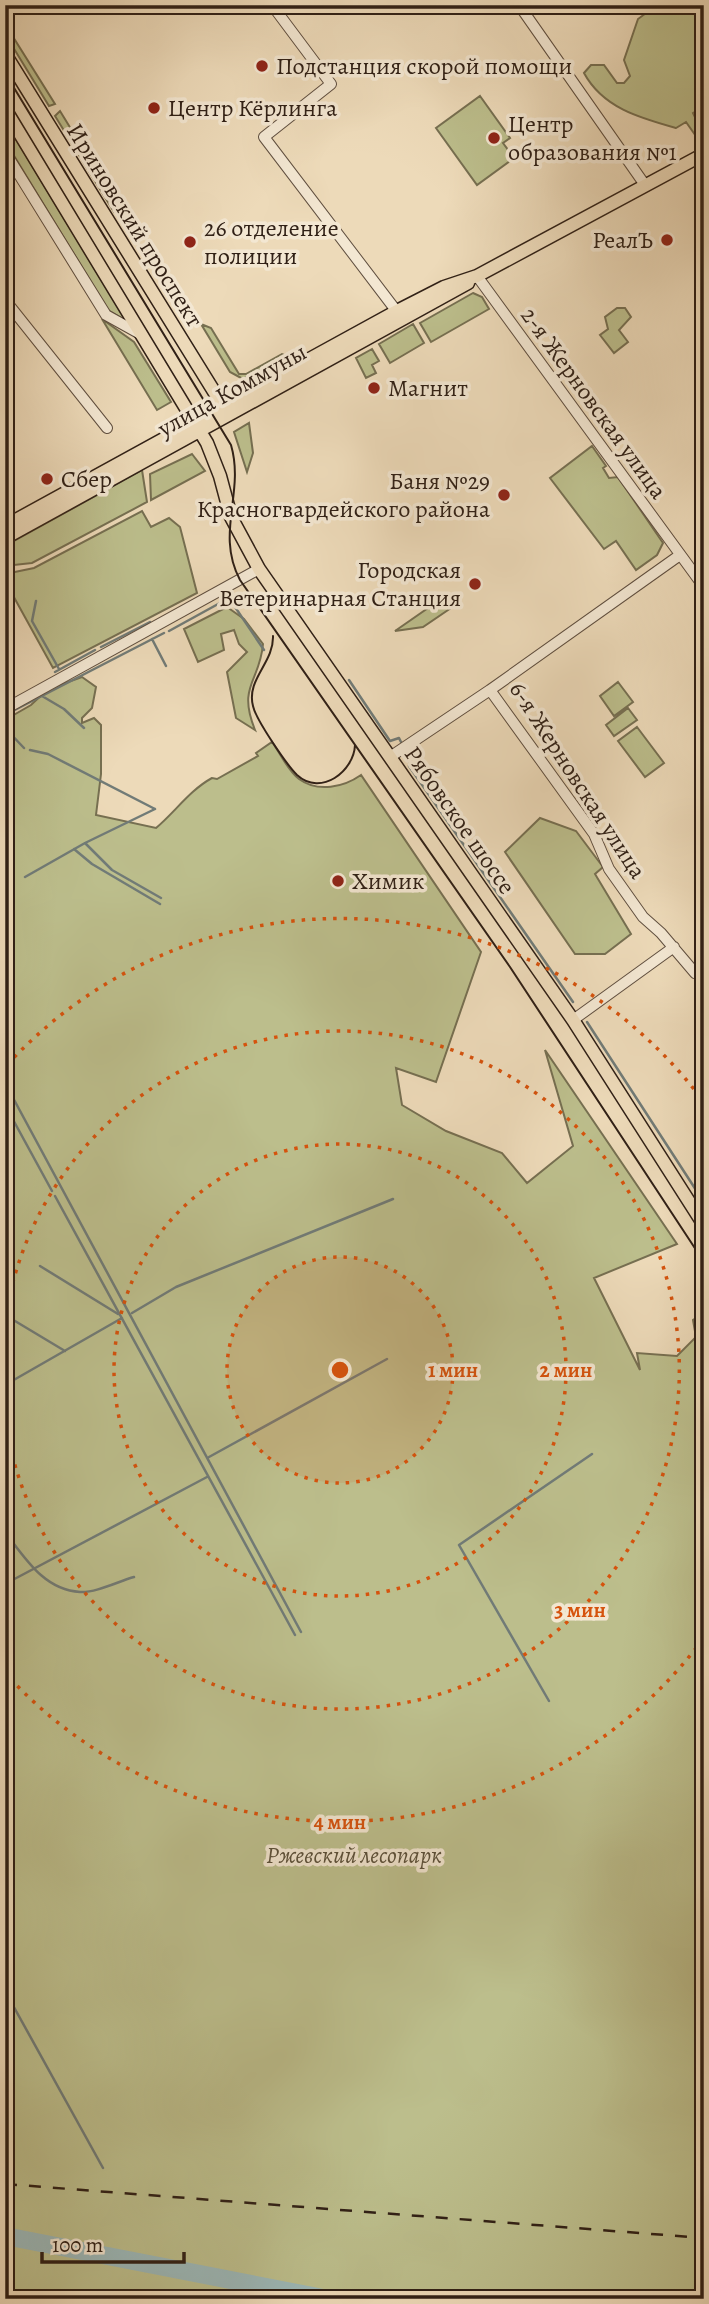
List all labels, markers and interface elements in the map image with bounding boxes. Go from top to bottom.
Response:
place label: Подстанция скорой помощи [276,50,572,82]
marker: Подстанция скорой помощи [254,58,270,74]
place label: Центр Кёрлинга [168,92,337,124]
marker: Центр Кёрлинга [146,100,162,116]
place label: Центр образования №1 [508,108,677,168]
street label: Ириновский проспект [59,117,211,333]
marker: Центр образования №1 [486,130,502,146]
place label: 26 отделение полиции [204,212,339,272]
place label: РеалЪ [592,224,653,256]
marker: РеалЪ [659,232,675,248]
marker: 26 отделение полиции [182,234,198,250]
street label: 2-я Жерновская улица [514,301,674,505]
street label: улица Коммуны [151,336,312,445]
place label: Магнит [388,372,468,404]
marker: Магнит [366,380,382,396]
place label: Сбер [61,463,112,495]
place label: Баня №29 Красногвардейского района [197,465,490,525]
marker: Сбер [39,471,55,487]
marker: Баня №29 Красногвардейского района [496,487,512,503]
place label: Городская Ветеринарная Станция [219,554,461,614]
marker: Городская Ветеринарная Станция [467,576,483,592]
street label: 6-я Жерновская улица [502,675,654,885]
street label: Рябовское шоссе [397,740,523,900]
place label: Химик [352,865,424,897]
marker: Химик [330,873,346,889]
text: 1 мин [428,1356,478,1384]
text: 2 мин [540,1356,592,1384]
centre of rings [328,1358,352,1382]
text: 3 мин [554,1596,606,1624]
text: 4 мин [314,1808,366,1836]
park label: Ржевский лесопарк [266,1839,442,1871]
scale bar [42,2220,184,2264]
text: 100 m [52,2231,103,2259]

